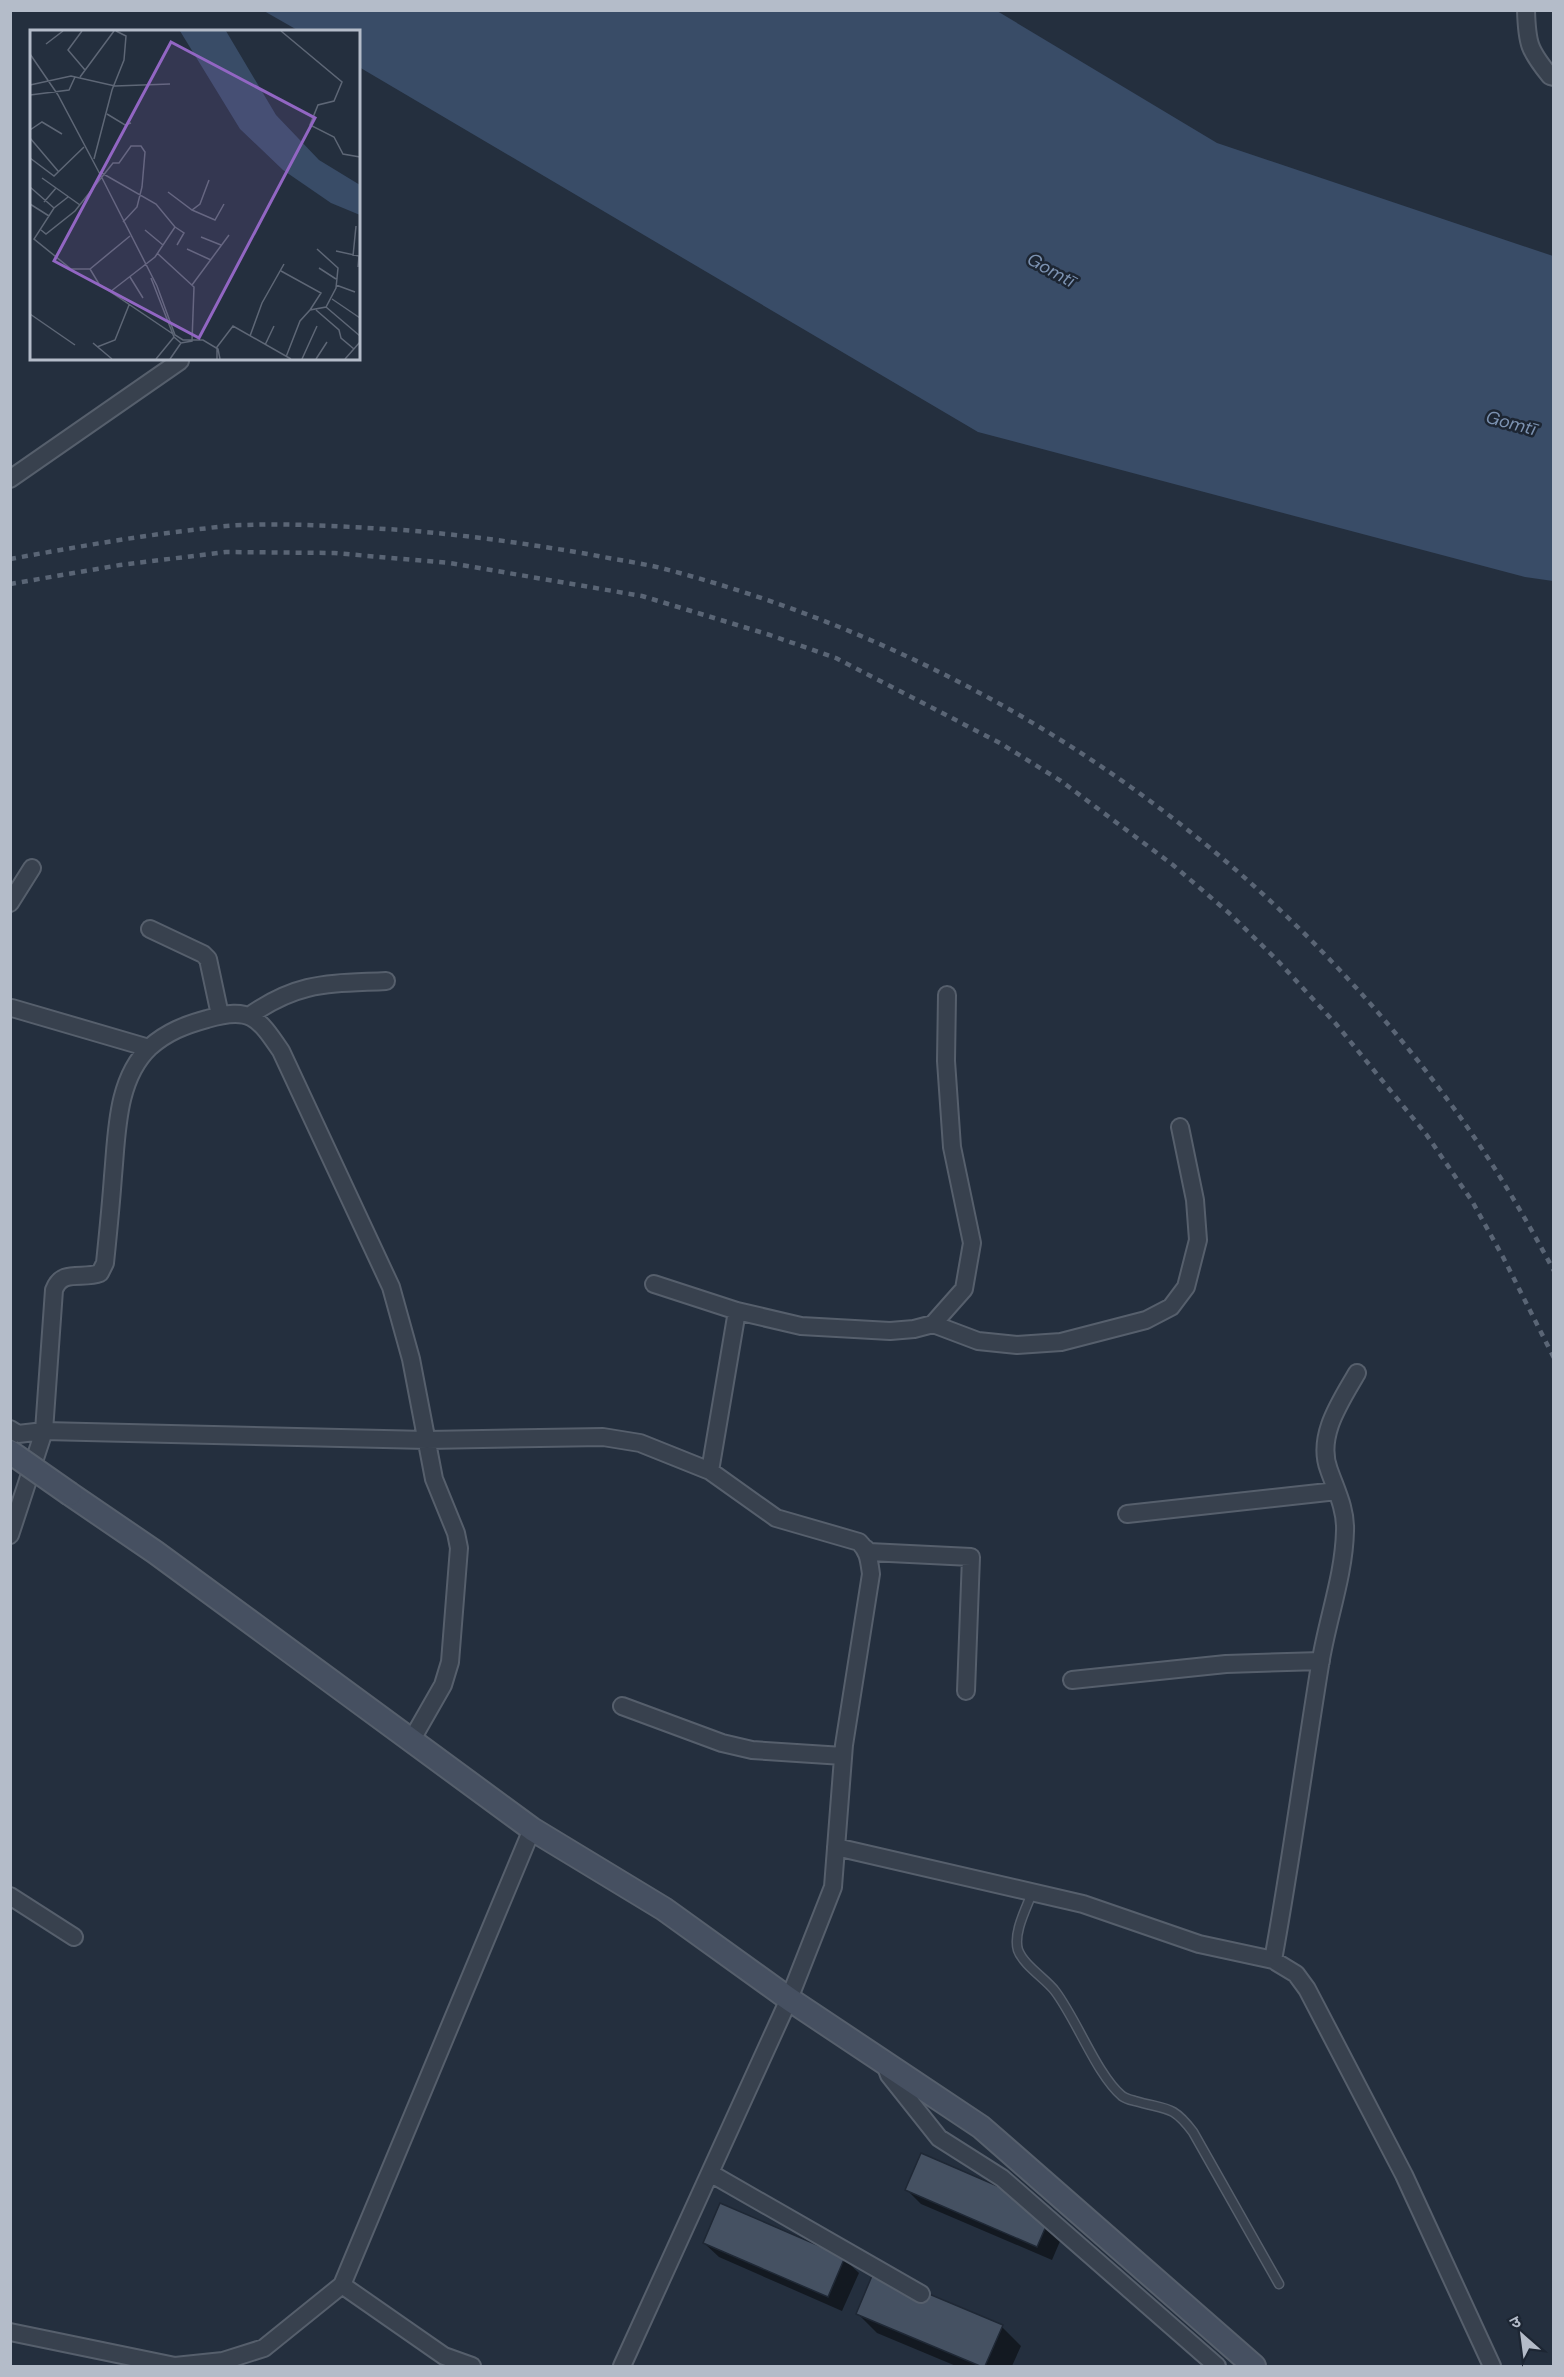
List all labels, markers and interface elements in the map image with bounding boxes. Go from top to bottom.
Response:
inset map [30,30,360,360]
water label: Gomtī [1023,247,1082,294]
water label: Gomtī [1483,405,1542,442]
north arrow [1492,2305,1552,2365]
text: उ [1506,2310,1525,2334]

